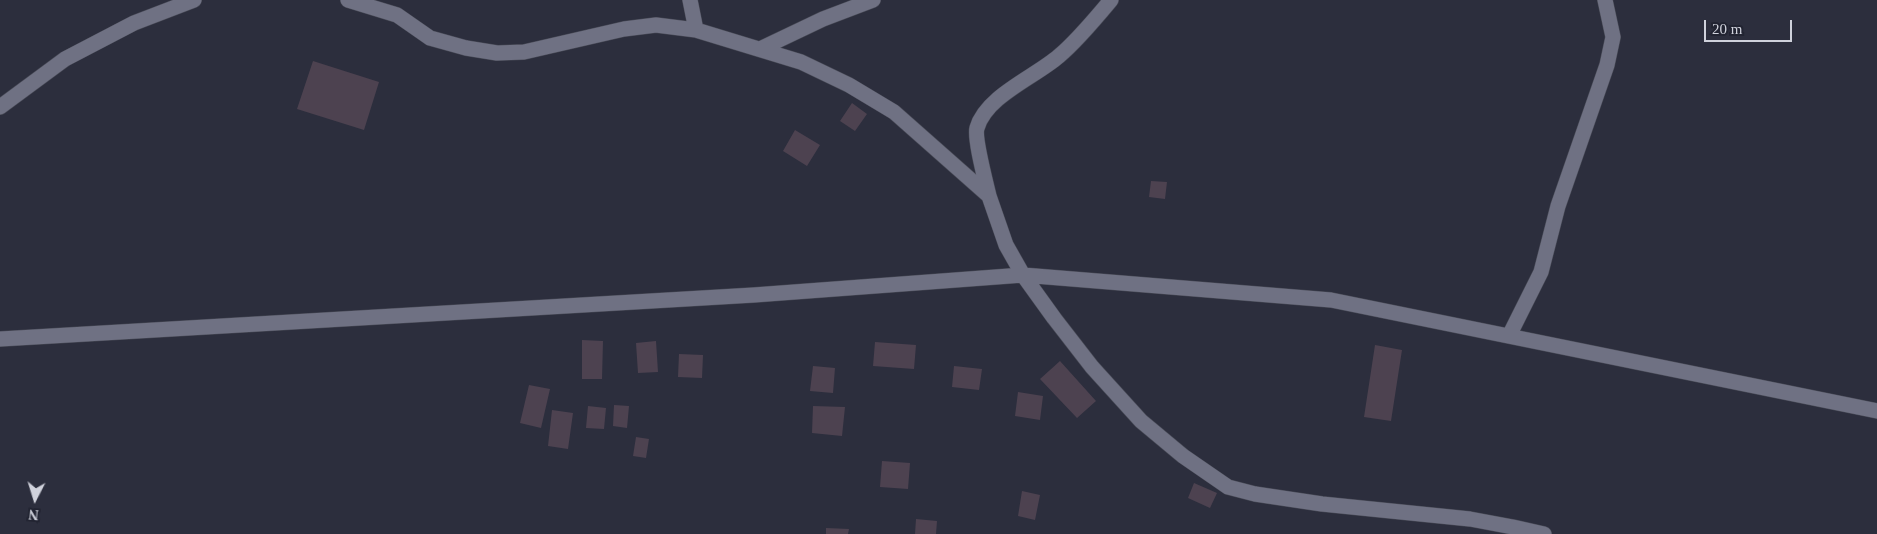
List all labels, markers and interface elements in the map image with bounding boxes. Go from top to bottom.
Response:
scale bar [1707,10,1794,42]
text: 20 m [1712,21,1742,37]
north arrow [10,474,60,524]
text: N [28,507,39,522]

